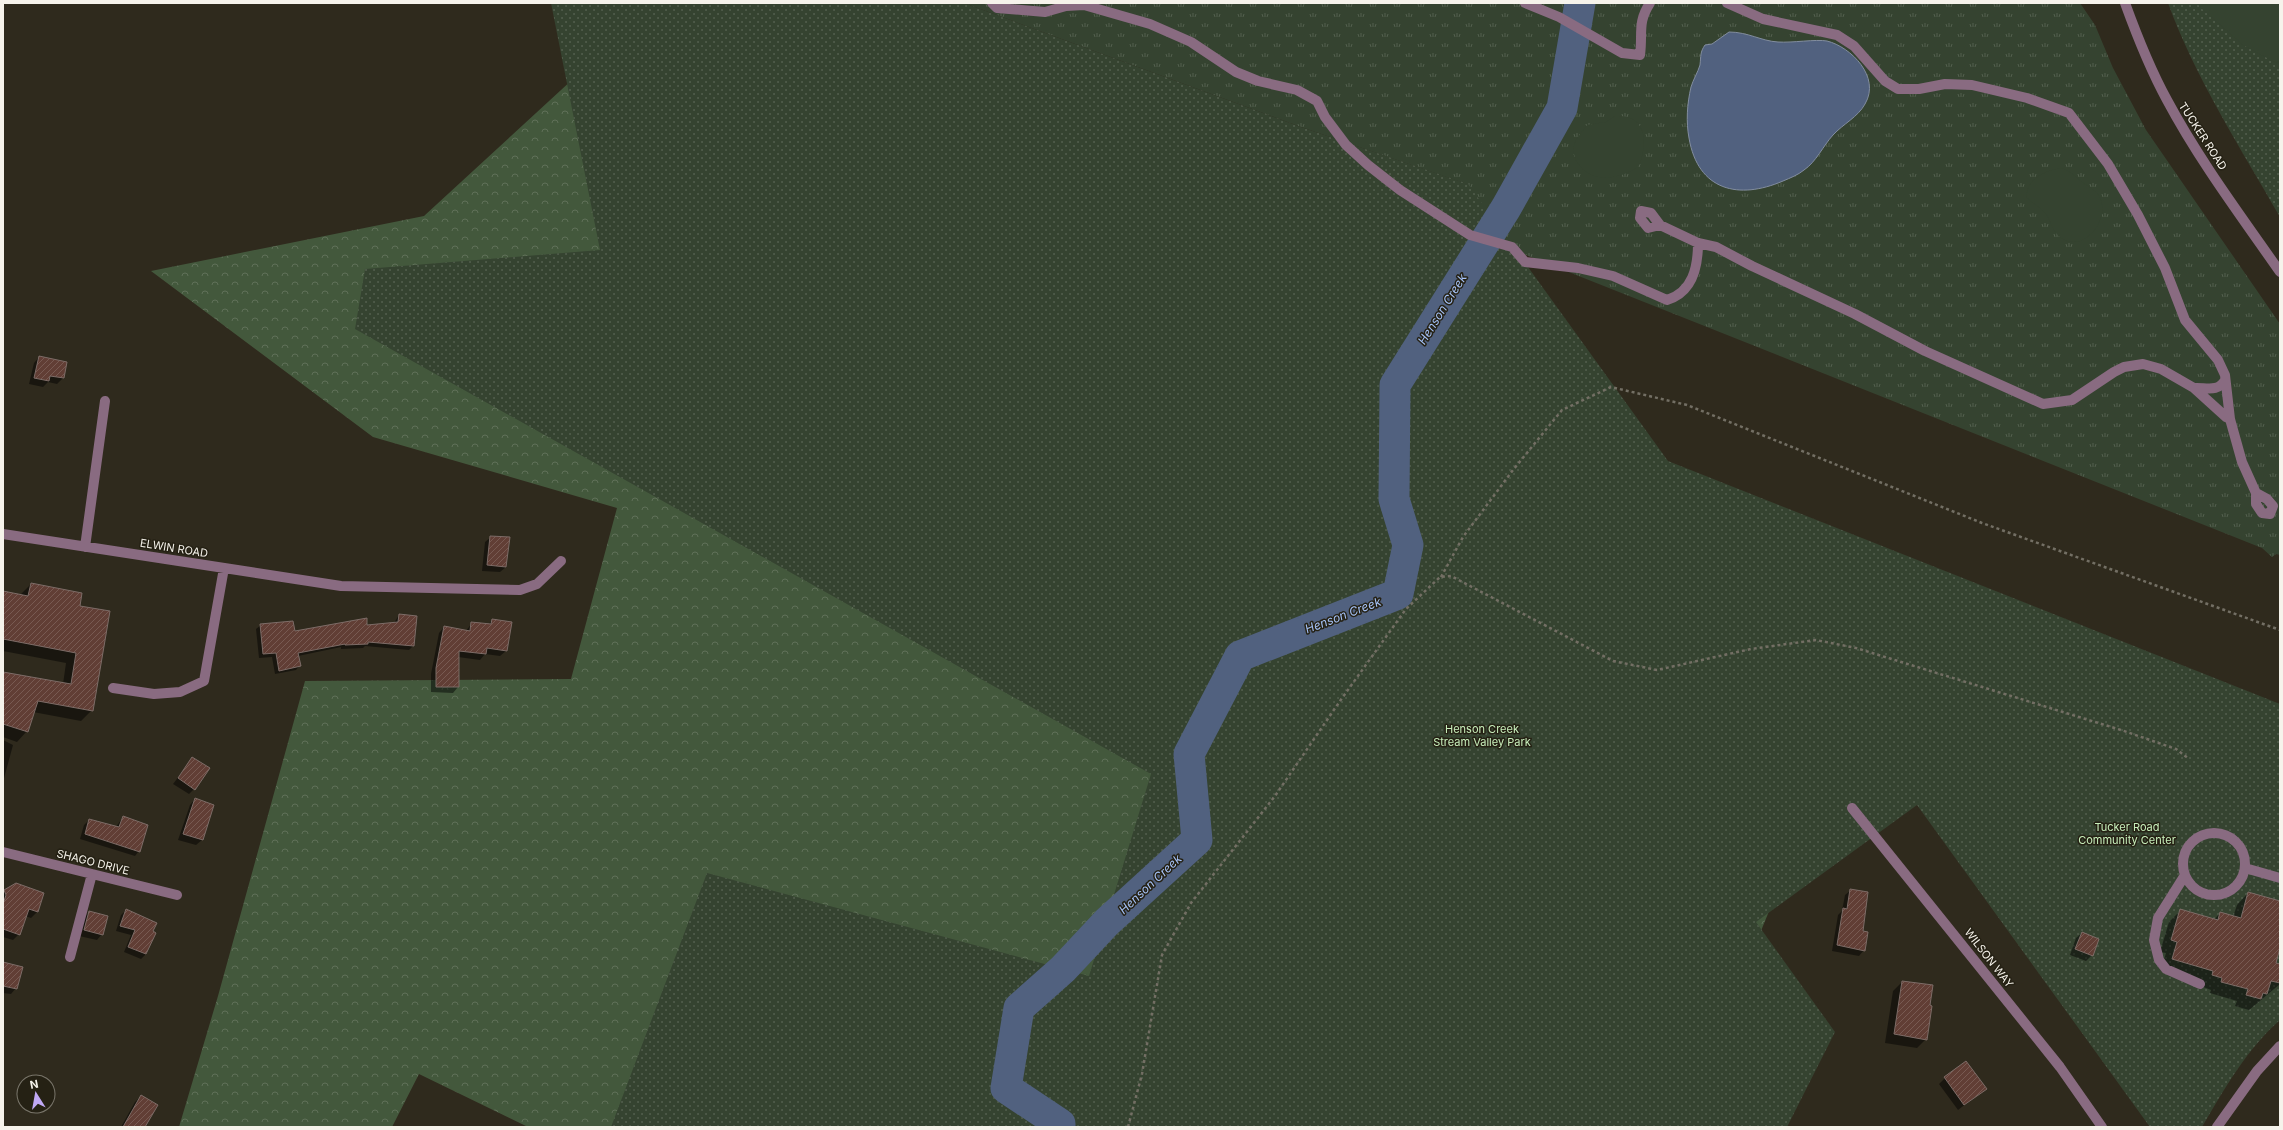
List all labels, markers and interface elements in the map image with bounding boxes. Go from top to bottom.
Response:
street label: TUCKER ROAD [2176,99,2230,173]
water label: Henson Creek [1414,271,1470,347]
street label: ELWIN ROAD [139,536,209,560]
water label: Henson Creek [1303,593,1384,636]
park label: Henson Creek Stream Valley Park [1433,722,1531,749]
park label: Tucker Road Community Center [2078,820,2176,847]
street label: SHAGO DRIVE [55,846,131,878]
water label: Henson Creek [1115,851,1185,917]
street label: WILSON WAY [1962,926,2017,991]
north arrow [16,1074,56,1114]
text: N [29,1077,40,1092]

